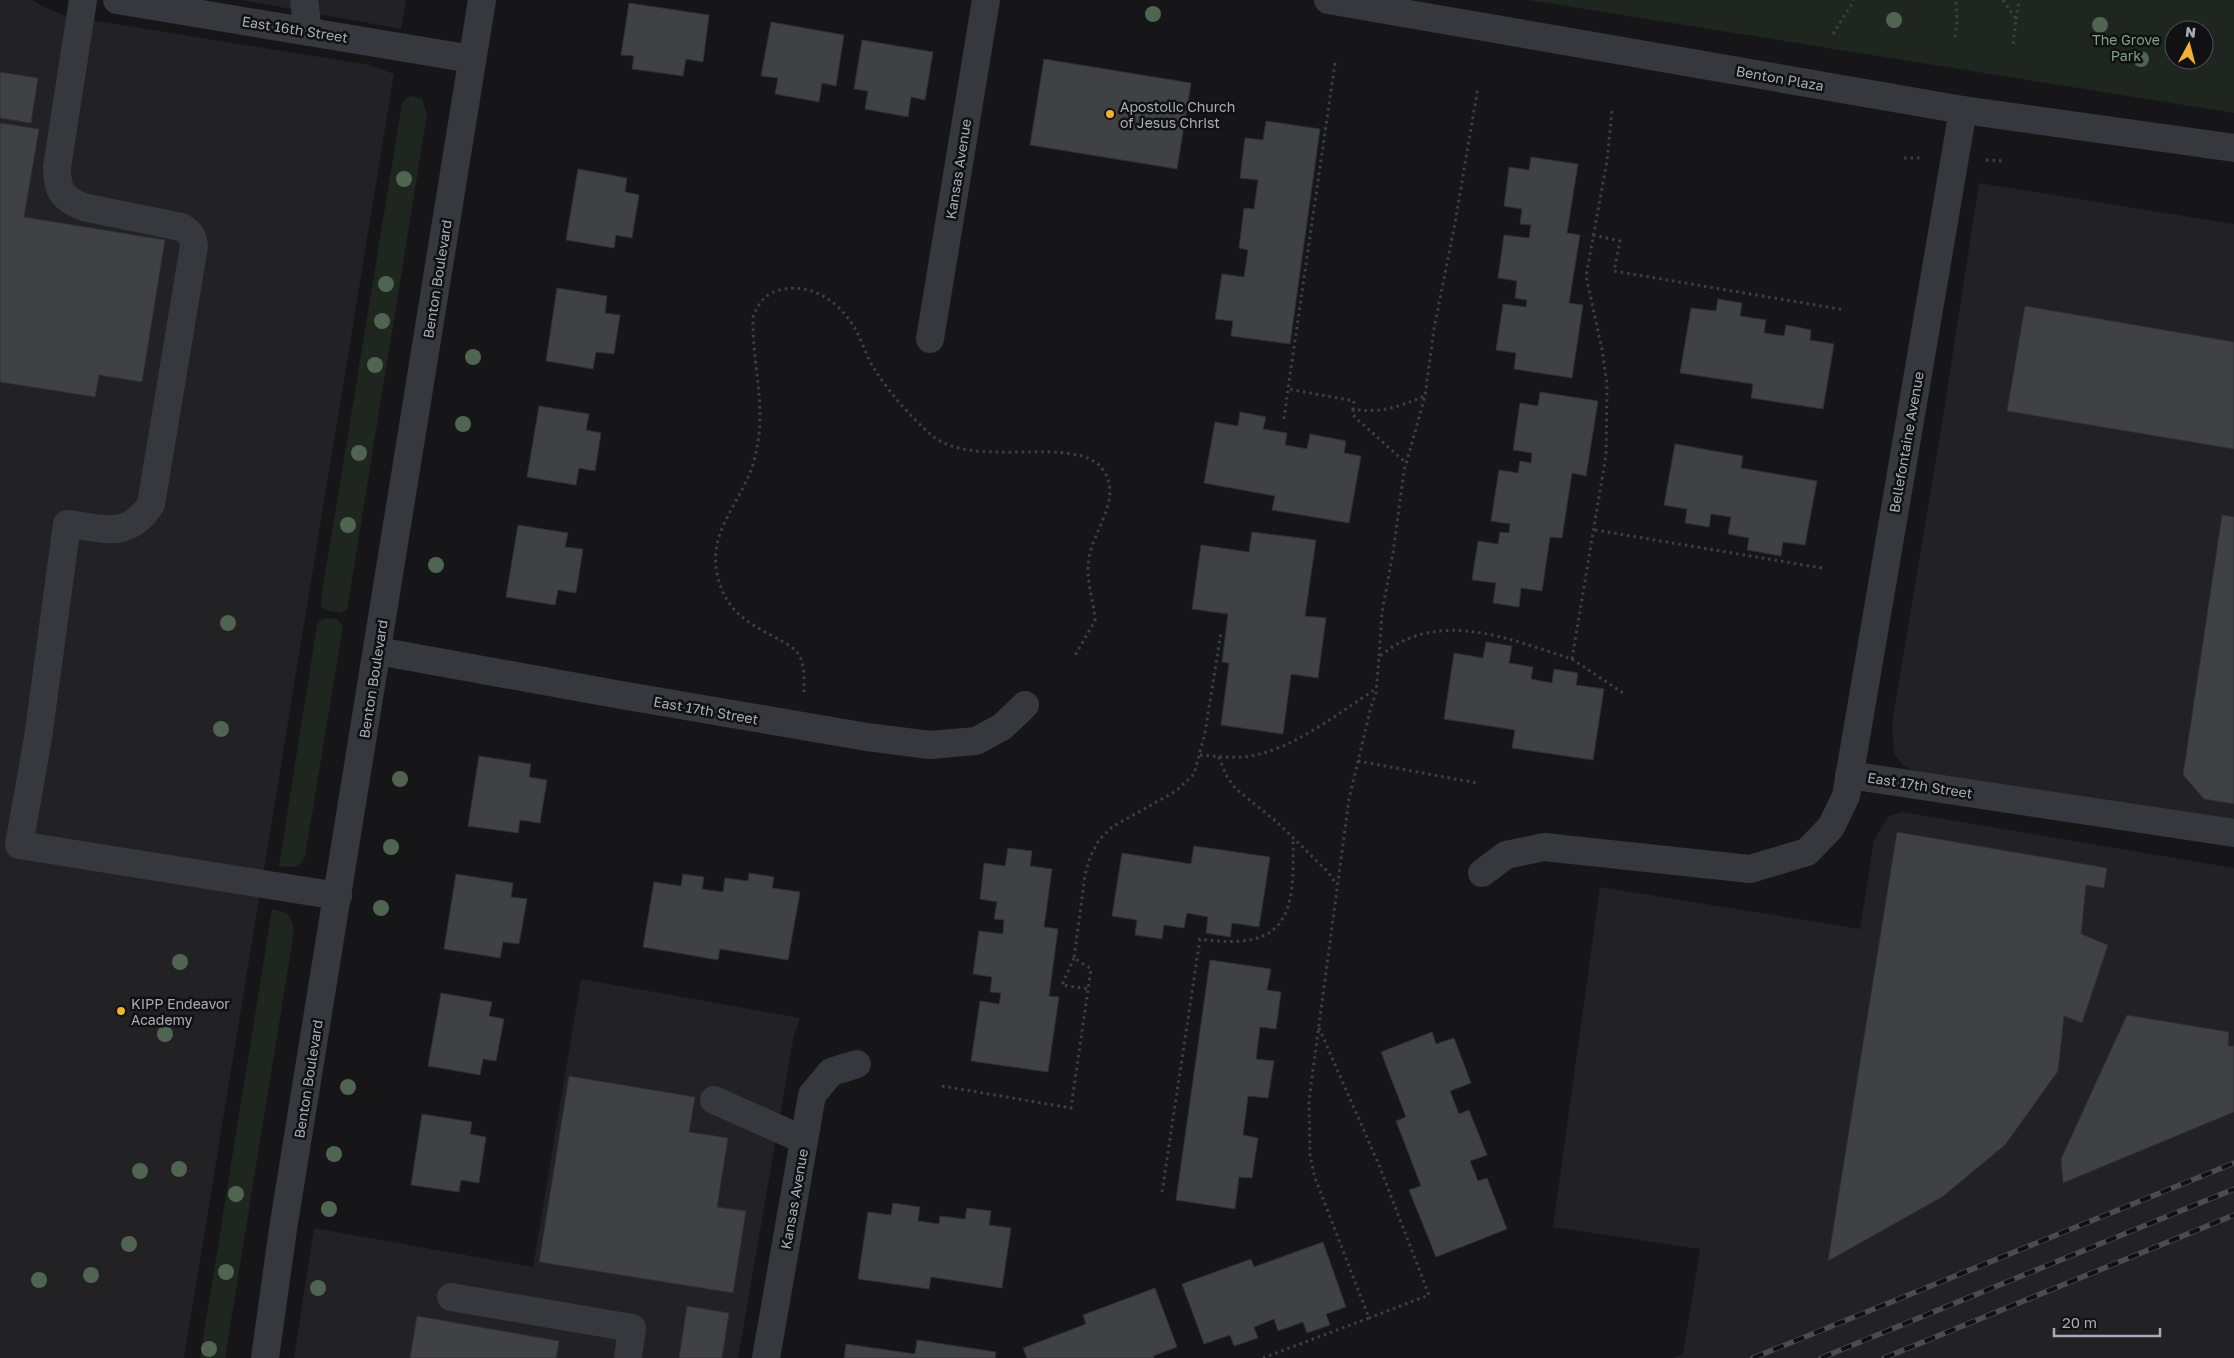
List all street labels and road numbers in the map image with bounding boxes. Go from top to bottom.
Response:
street label: East 16th Street [241,12,349,46]
street label: Benton Plaza [1735,62,1825,94]
street label: Kansas Avenue [942,117,974,221]
street label: Benton Boulevard [419,219,455,339]
street label: Bellefontaine Avenue [1885,370,1927,514]
street label: Benton Boulevard [355,619,391,739]
street label: East 17th Street [652,692,760,728]
street label: East 17th Street [1866,768,1974,802]
street label: Benton Boulevard [290,1019,326,1139]
street label: Kansas Avenue [777,1147,811,1251]

